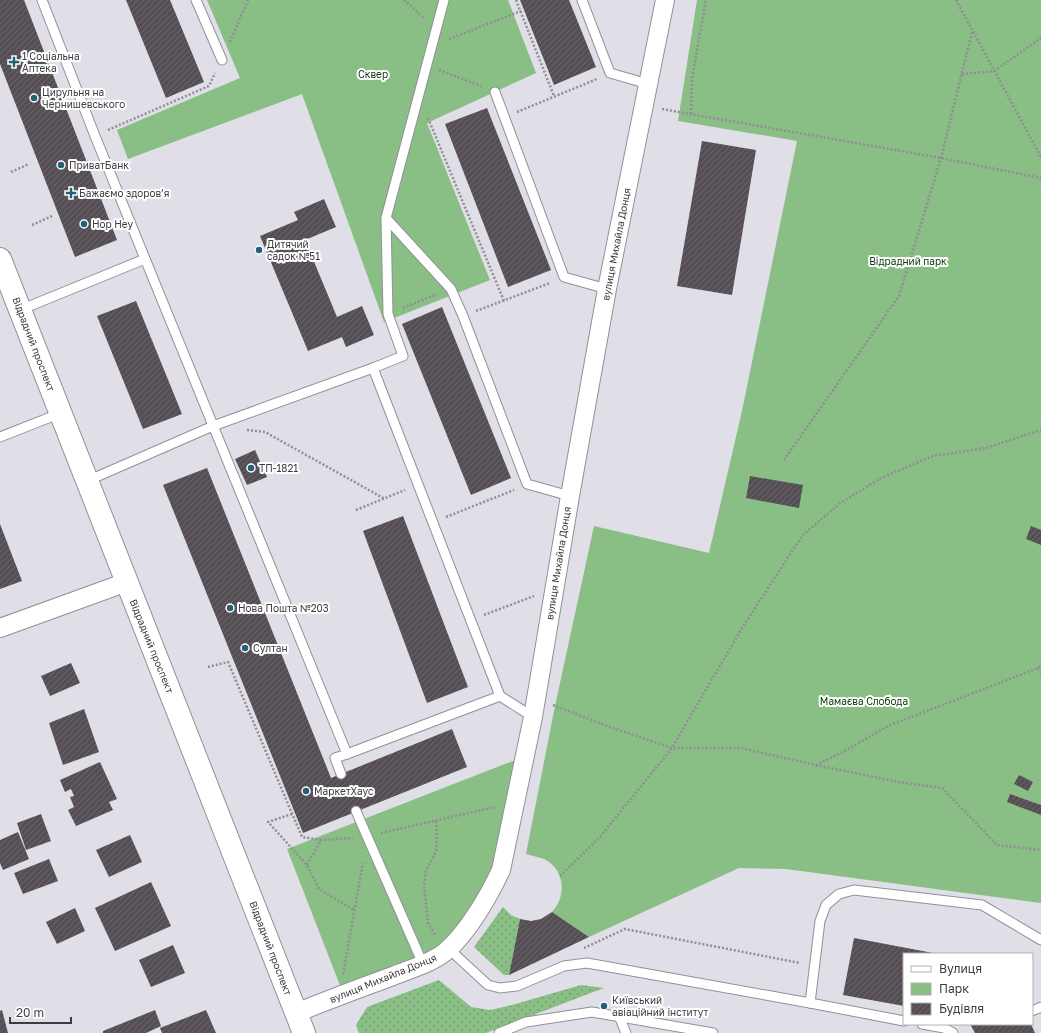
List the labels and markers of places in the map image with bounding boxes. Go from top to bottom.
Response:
place label: 1 Соціальна Аптека [22,50,80,74]
marker: 1 Соціальна Аптека [9,57,19,67]
place label: Цирульня на Чернишевського [42,86,125,110]
marker: Цирульня на Чернишевського [29,93,39,103]
place label: ПриватБанк [69,159,129,171]
marker: ПриватБанк [56,160,66,170]
place label: Бажаємо здоровʼя [79,187,170,199]
marker: Бажаємо здоровʼя [66,188,76,198]
place label: Hop Hey [92,218,133,230]
marker: Hop Hey [79,219,89,229]
place label: Дитячий садок №51 [267,238,320,262]
marker: Дитячий садок №51 [254,245,264,255]
place label: ТП-1821 [259,462,298,474]
marker: ТП-1821 [246,463,256,473]
place label: Нова Пошта №203 [238,602,329,614]
marker: Нова Пошта №203 [225,603,235,613]
place label: Султан [253,642,288,654]
marker: Султан [240,643,250,653]
place label: МаркетХаус [314,785,374,797]
marker: МаркетХаус [301,786,311,796]
place label: Київський авіаційний інститут [612,994,709,1018]
marker: Київський авіаційний інститут [599,1001,609,1011]

